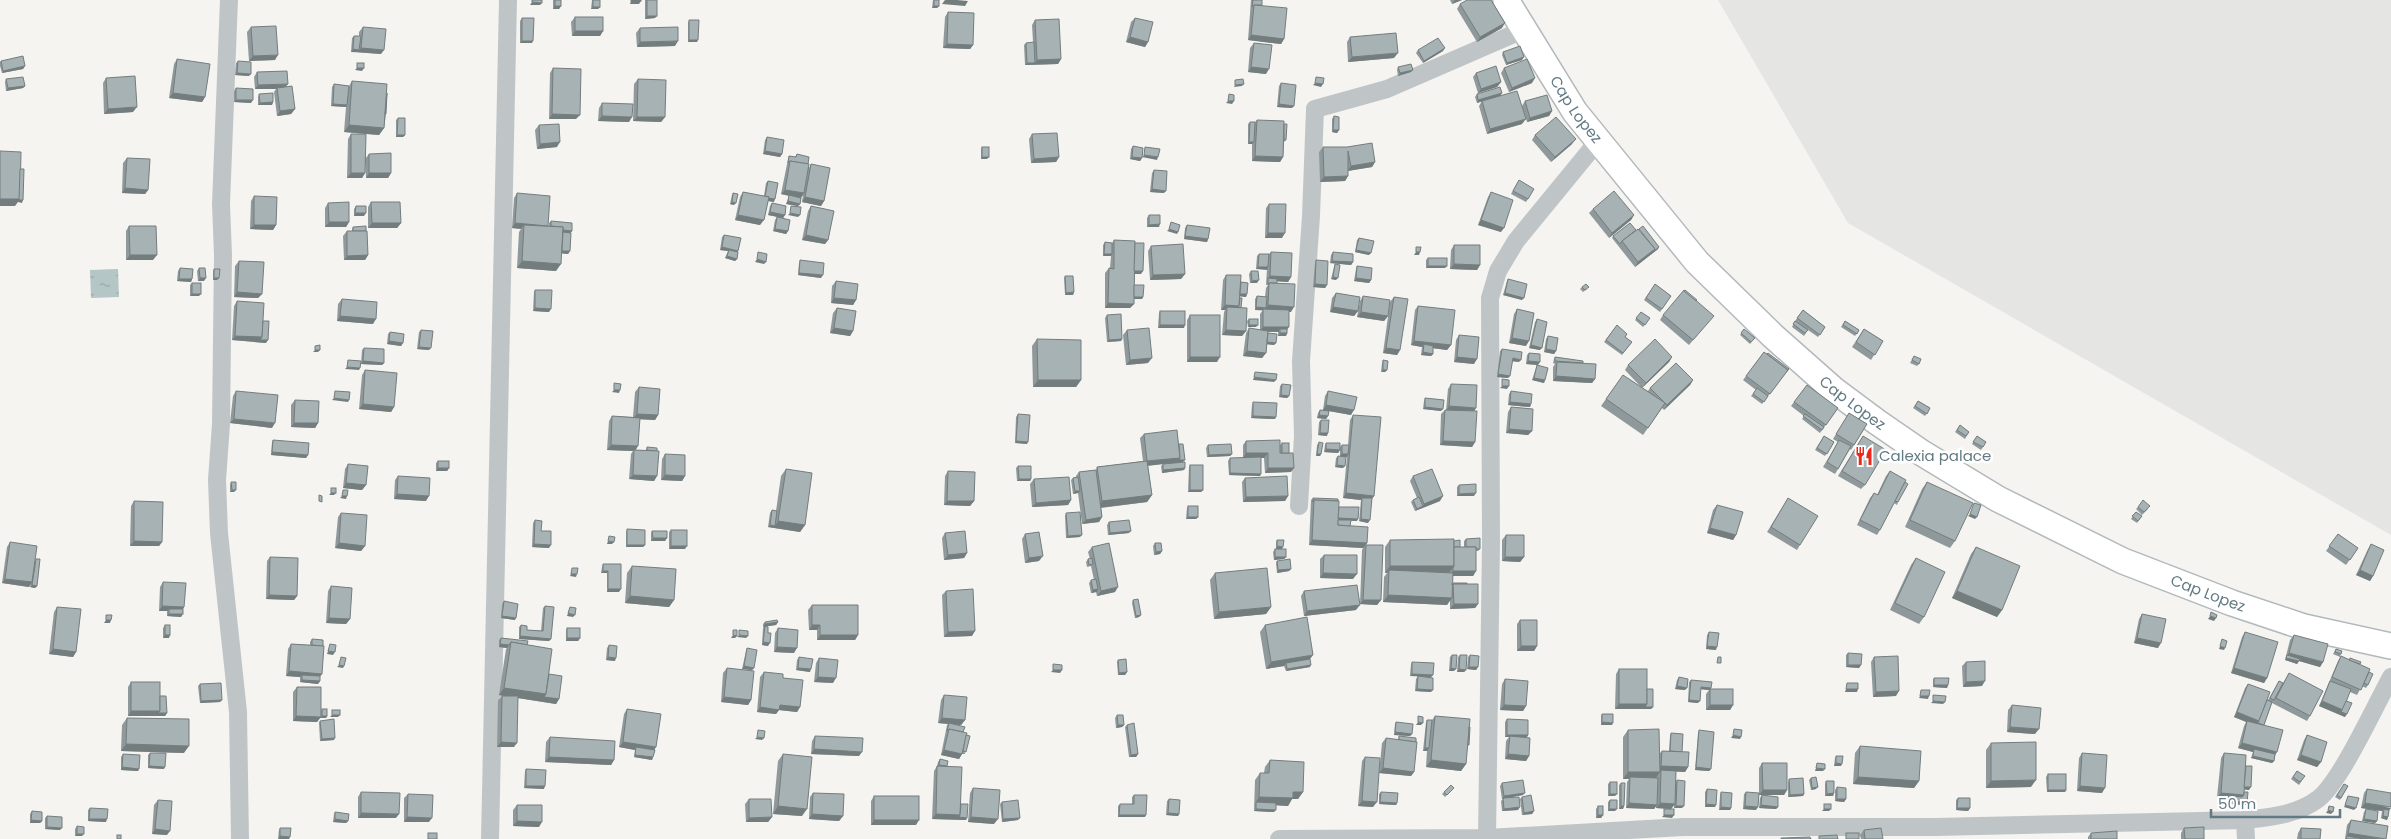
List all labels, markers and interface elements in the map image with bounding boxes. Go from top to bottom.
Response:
street label: Cap Lopez [1545,72,1607,148]
street label: Cap Lopez [1815,371,1890,435]
restaurant icon: Calexia palace [1853,445,1875,467]
place label: Calexia palace [1879,445,1991,466]
street label: Cap Lopez [2168,569,2248,617]
scale bar [2211,786,2340,818]
text: 50 m [2218,793,2256,814]

